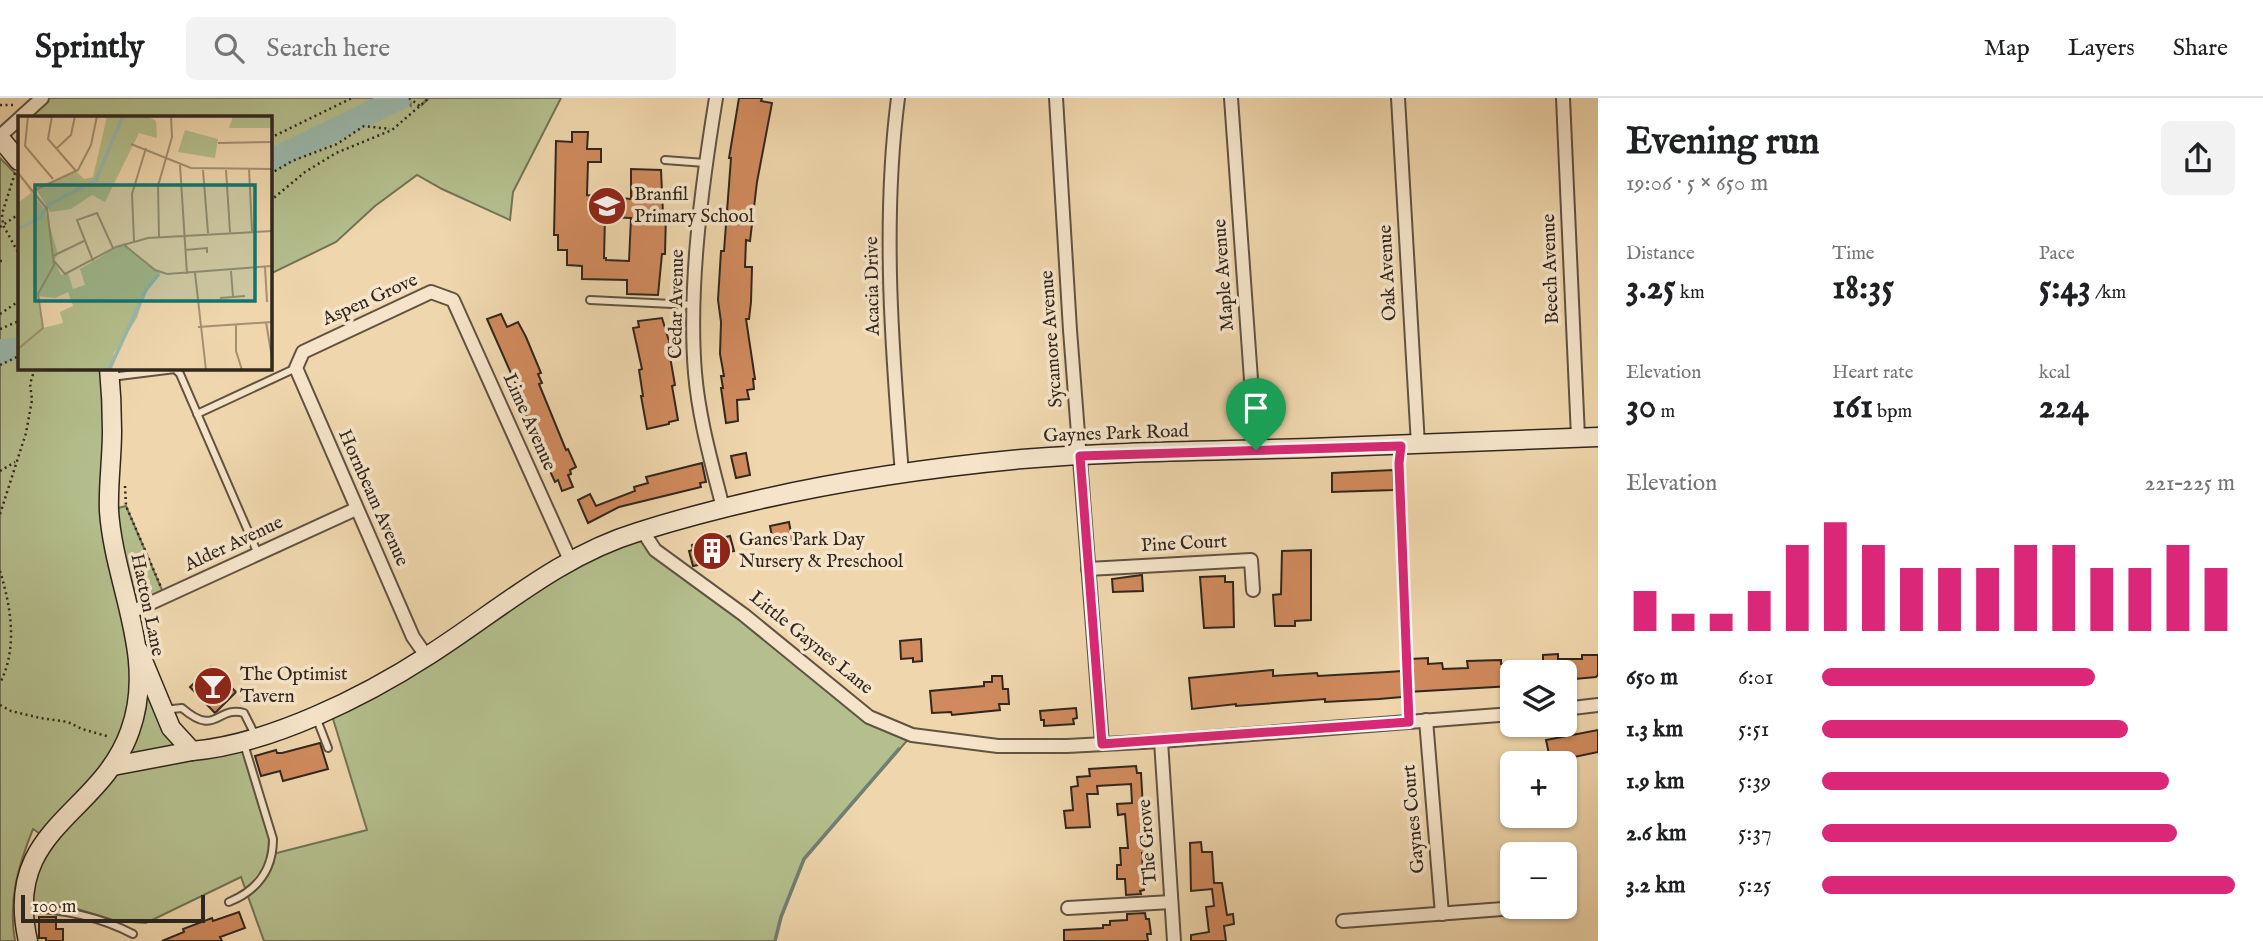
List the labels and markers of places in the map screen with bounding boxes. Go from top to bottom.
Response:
place label: Branfil Primary School [634,183,755,229]
school or university icon: Branfil Primary School [586,185,628,227]
pin [1226,378,1286,450]
place label: Ganes Park Day Nursery & Preschool [739,528,904,574]
building icon: Ganes Park Day Nursery & Preschool [691,530,733,572]
place label: The Optimist Tavern [240,663,348,709]
bar icon: The Optimist Tavern [192,665,234,707]

